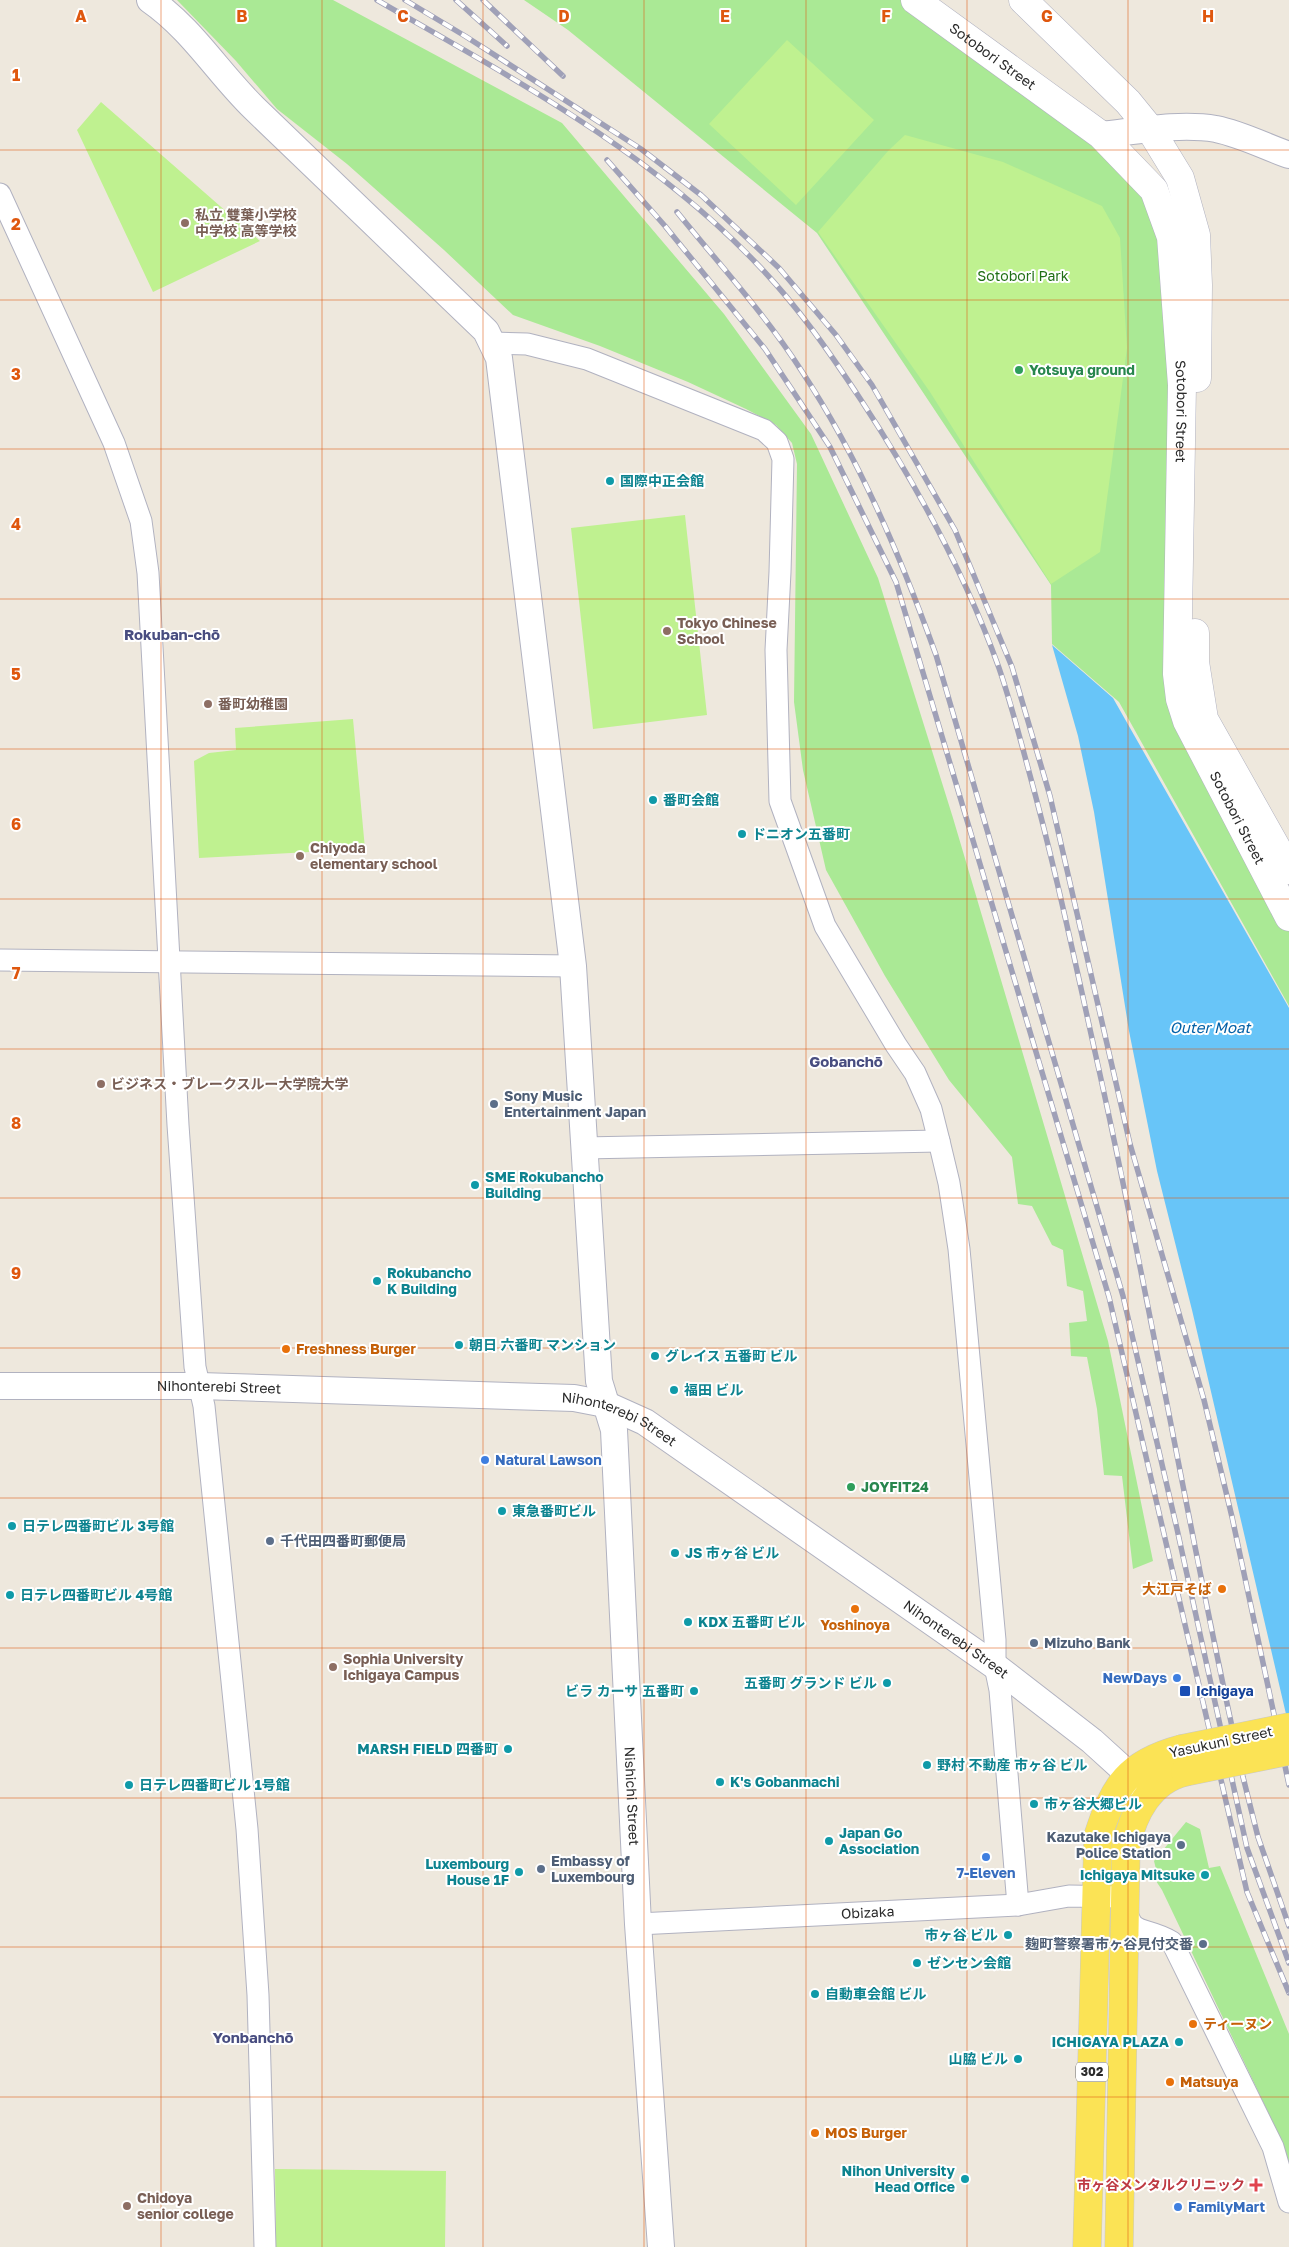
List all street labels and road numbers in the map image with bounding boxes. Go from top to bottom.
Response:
street label: Sotobori Street [946,19,1040,93]
street label: Sotobori Street [1172,359,1191,463]
street label: Sotobori Street [1207,768,1269,867]
street label: Nihonterebi Street [157,1377,281,1397]
street label: Nihonterebi Street [561,1389,680,1450]
street label: Nihonterebi Street [901,1596,1012,1681]
street label: Yasukuni Street [1168,1722,1274,1761]
street label: Nishichi Street [621,1746,643,1846]
street label: Obizaka [841,1902,895,1922]
road number: 302 [1076,2062,1108,2082]

